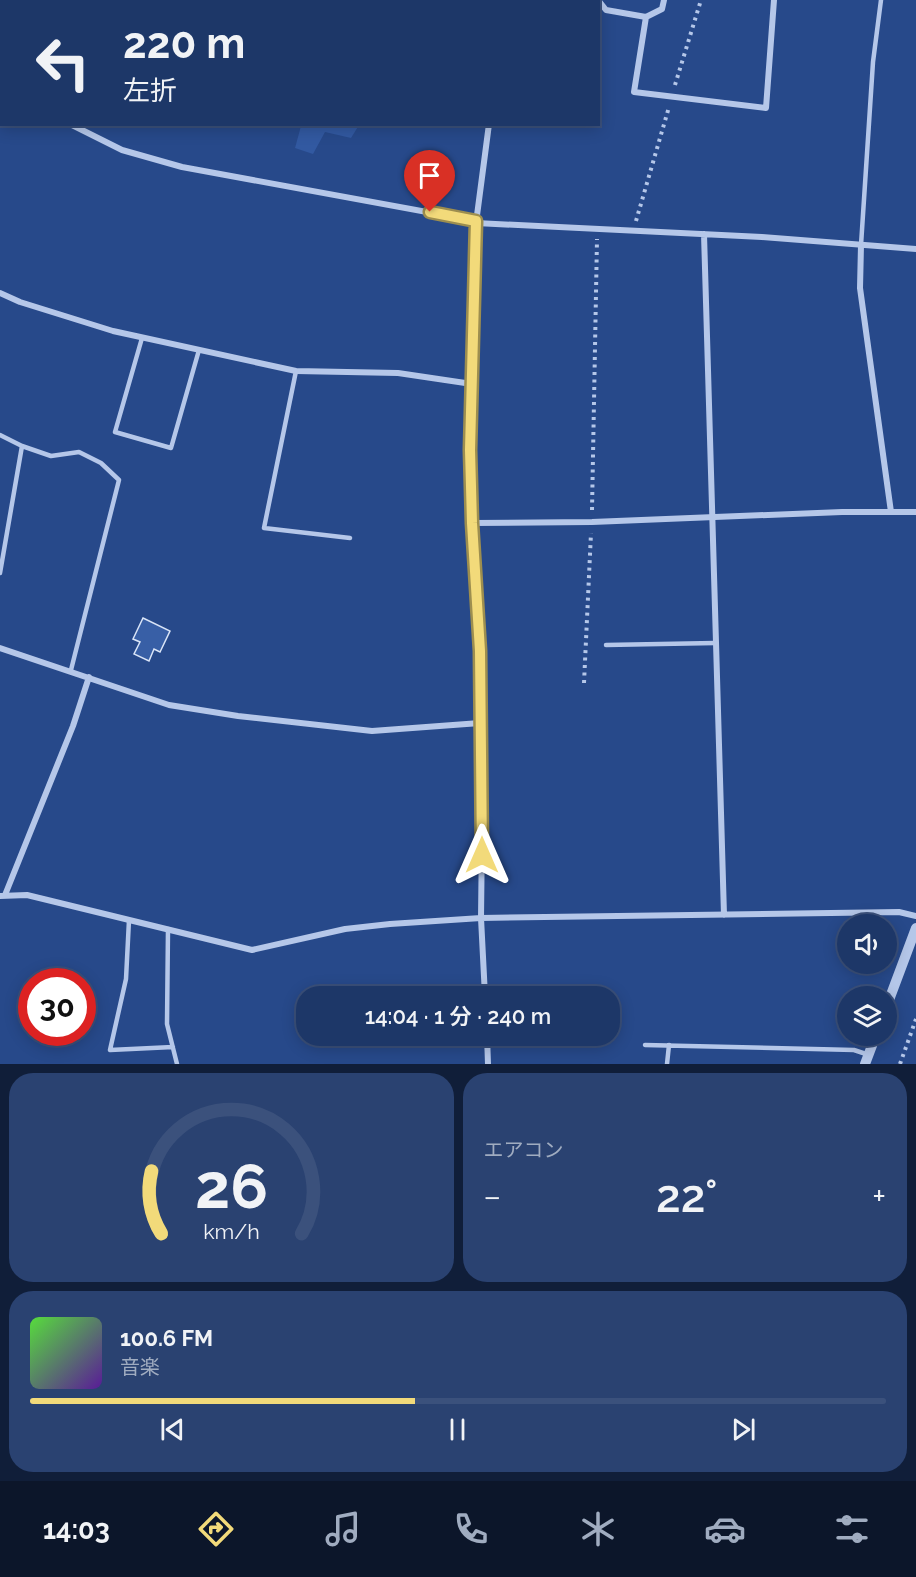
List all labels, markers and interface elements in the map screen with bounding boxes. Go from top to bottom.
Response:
text: 220 m [123,19,245,68]
icon: left [24,24,102,102]
text: 左折 [123,75,177,106]
pin [404,150,455,212]
icon: arrive [413,159,446,192]
position arrow [450,823,514,887]
map controls [837,914,897,1046]
button: sound [837,914,897,974]
speed limit sign: 30 [18,968,96,1046]
button: layers [837,986,897,1046]
text: 14:04 · 1 分 · 240 m [365,1003,551,1029]
text: エアコン [484,1138,564,1162]
text: 26 [195,1149,268,1223]
text: 22° [656,1170,718,1223]
text: − [484,1177,501,1216]
text: + [872,1177,886,1216]
text: km/h [203,1220,260,1245]
text: 100.6 FM [120,1325,213,1351]
text: 音楽 [120,1355,160,1379]
icon: previous [156,1413,189,1446]
icon: pause [441,1413,474,1446]
icon: next [727,1413,760,1446]
icon: directions [195,1508,237,1550]
icon: music [322,1508,364,1550]
icon: phone [450,1508,492,1550]
icon: climate [577,1508,619,1550]
icon: car [704,1508,746,1550]
icon: filters [831,1508,873,1550]
text: 14:03 [43,1514,110,1545]

